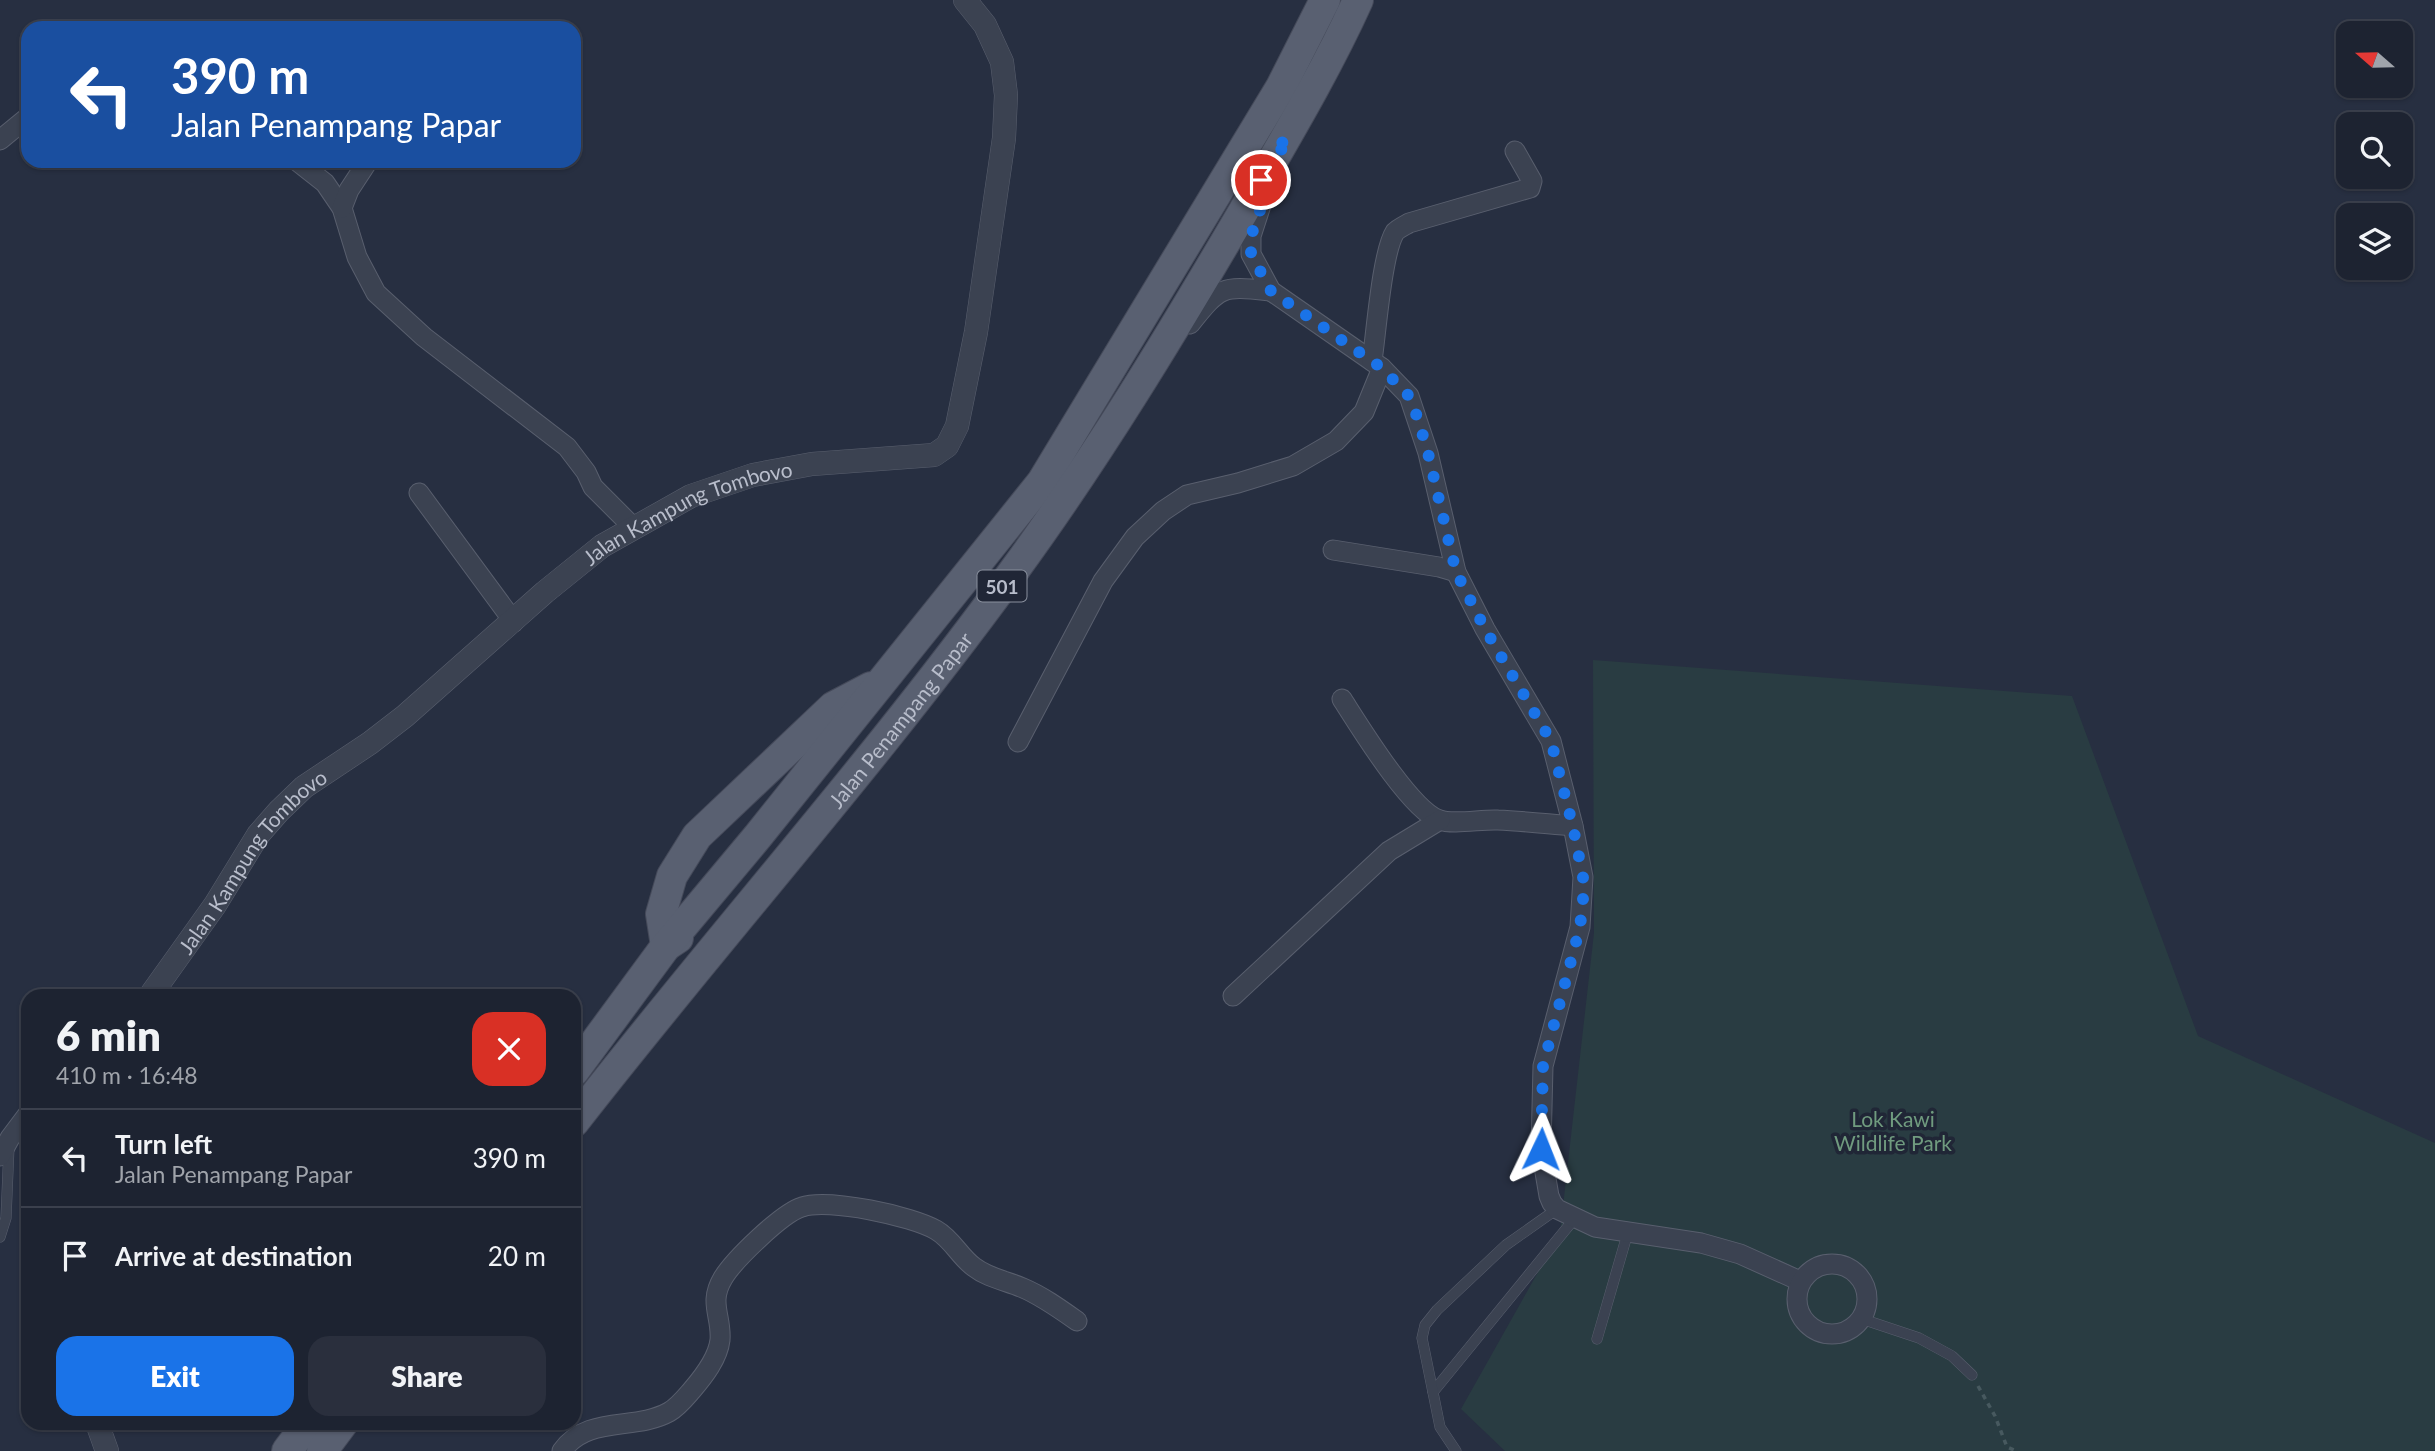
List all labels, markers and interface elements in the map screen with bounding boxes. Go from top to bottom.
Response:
north arrow [2336,21,2413,98]
map controls [2336,21,2413,280]
text: 390 m [171,46,309,104]
icon: left [56,49,147,140]
text: Jalan Penampang Papar [171,105,501,144]
button: search [2336,112,2413,189]
pin [1231,150,1291,210]
icon: arrive [1242,161,1280,199]
button: layers [2336,203,2413,280]
street label: Jalan Kampung Tombovo [577,455,794,569]
road number: 501 [978,570,1026,601]
street label: Jalan Penampang Papar [823,626,977,812]
street label: Jalan Kampung Tombovo [172,763,331,958]
text: 6 min [56,1010,161,1060]
button: close [472,1012,546,1086]
text: 410 m · 16:48 [56,1061,198,1089]
park label: Lok Kawi Wildlife Park [1834,1106,1952,1155]
position arrow [1504,1112,1578,1186]
text: Turn left [115,1128,212,1160]
icon: left [56,1139,94,1177]
text: 390 m [473,1142,546,1174]
text: Jalan Penampang Papar [115,1160,352,1188]
icon: arrive [56,1237,94,1275]
text: Arrive at destination [115,1240,352,1272]
text: 20 m [488,1240,546,1272]
button: Exit [56,1336,294,1416]
button: Share [308,1336,546,1416]

